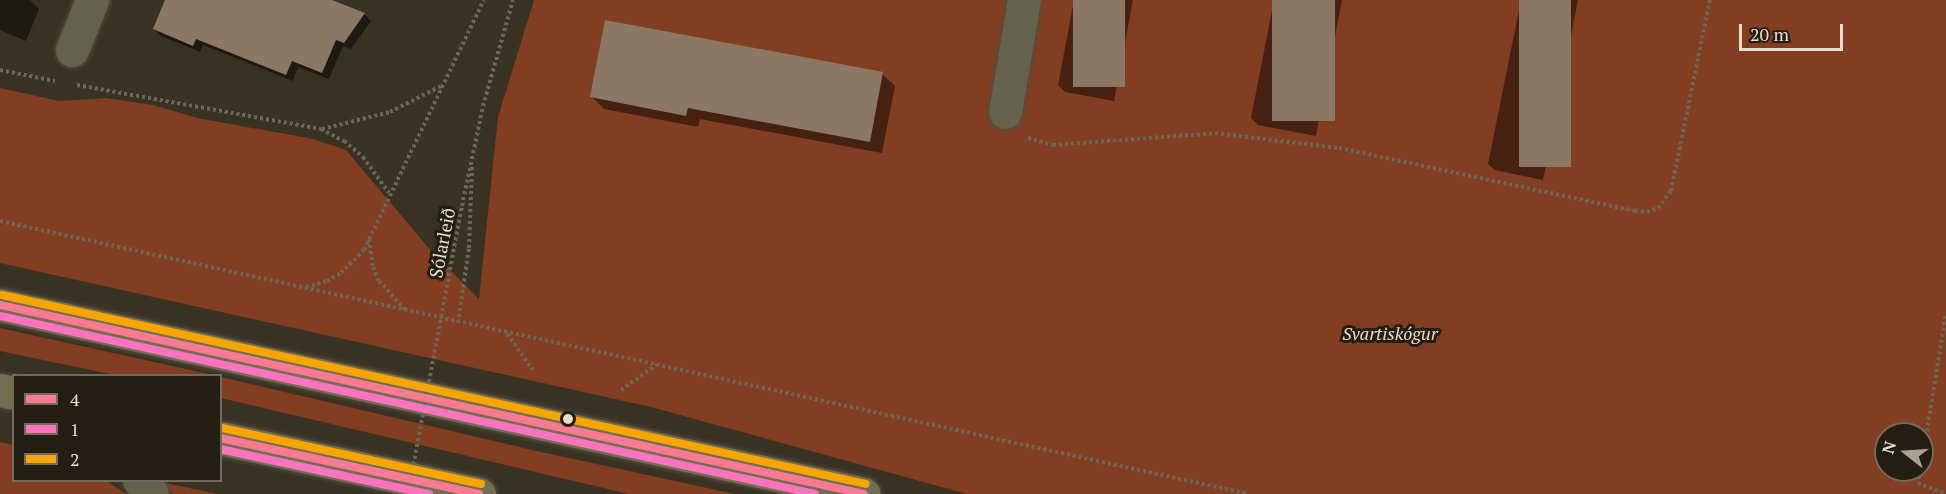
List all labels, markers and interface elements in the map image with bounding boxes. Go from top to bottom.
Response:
scale bar [1742,12,1846,50]
text: 20 m [1750,22,1789,46]
street label: Sólarleið [425,206,459,280]
park label: Svartiskógur [1342,322,1438,344]
legend [12,374,222,482]
text: 4 [70,387,80,411]
unlabelled marker [562,413,574,425]
text: 1 [70,417,80,441]
north arrow [1874,422,1934,482]
text: N [1876,438,1901,456]
text: 2 [70,447,80,471]

